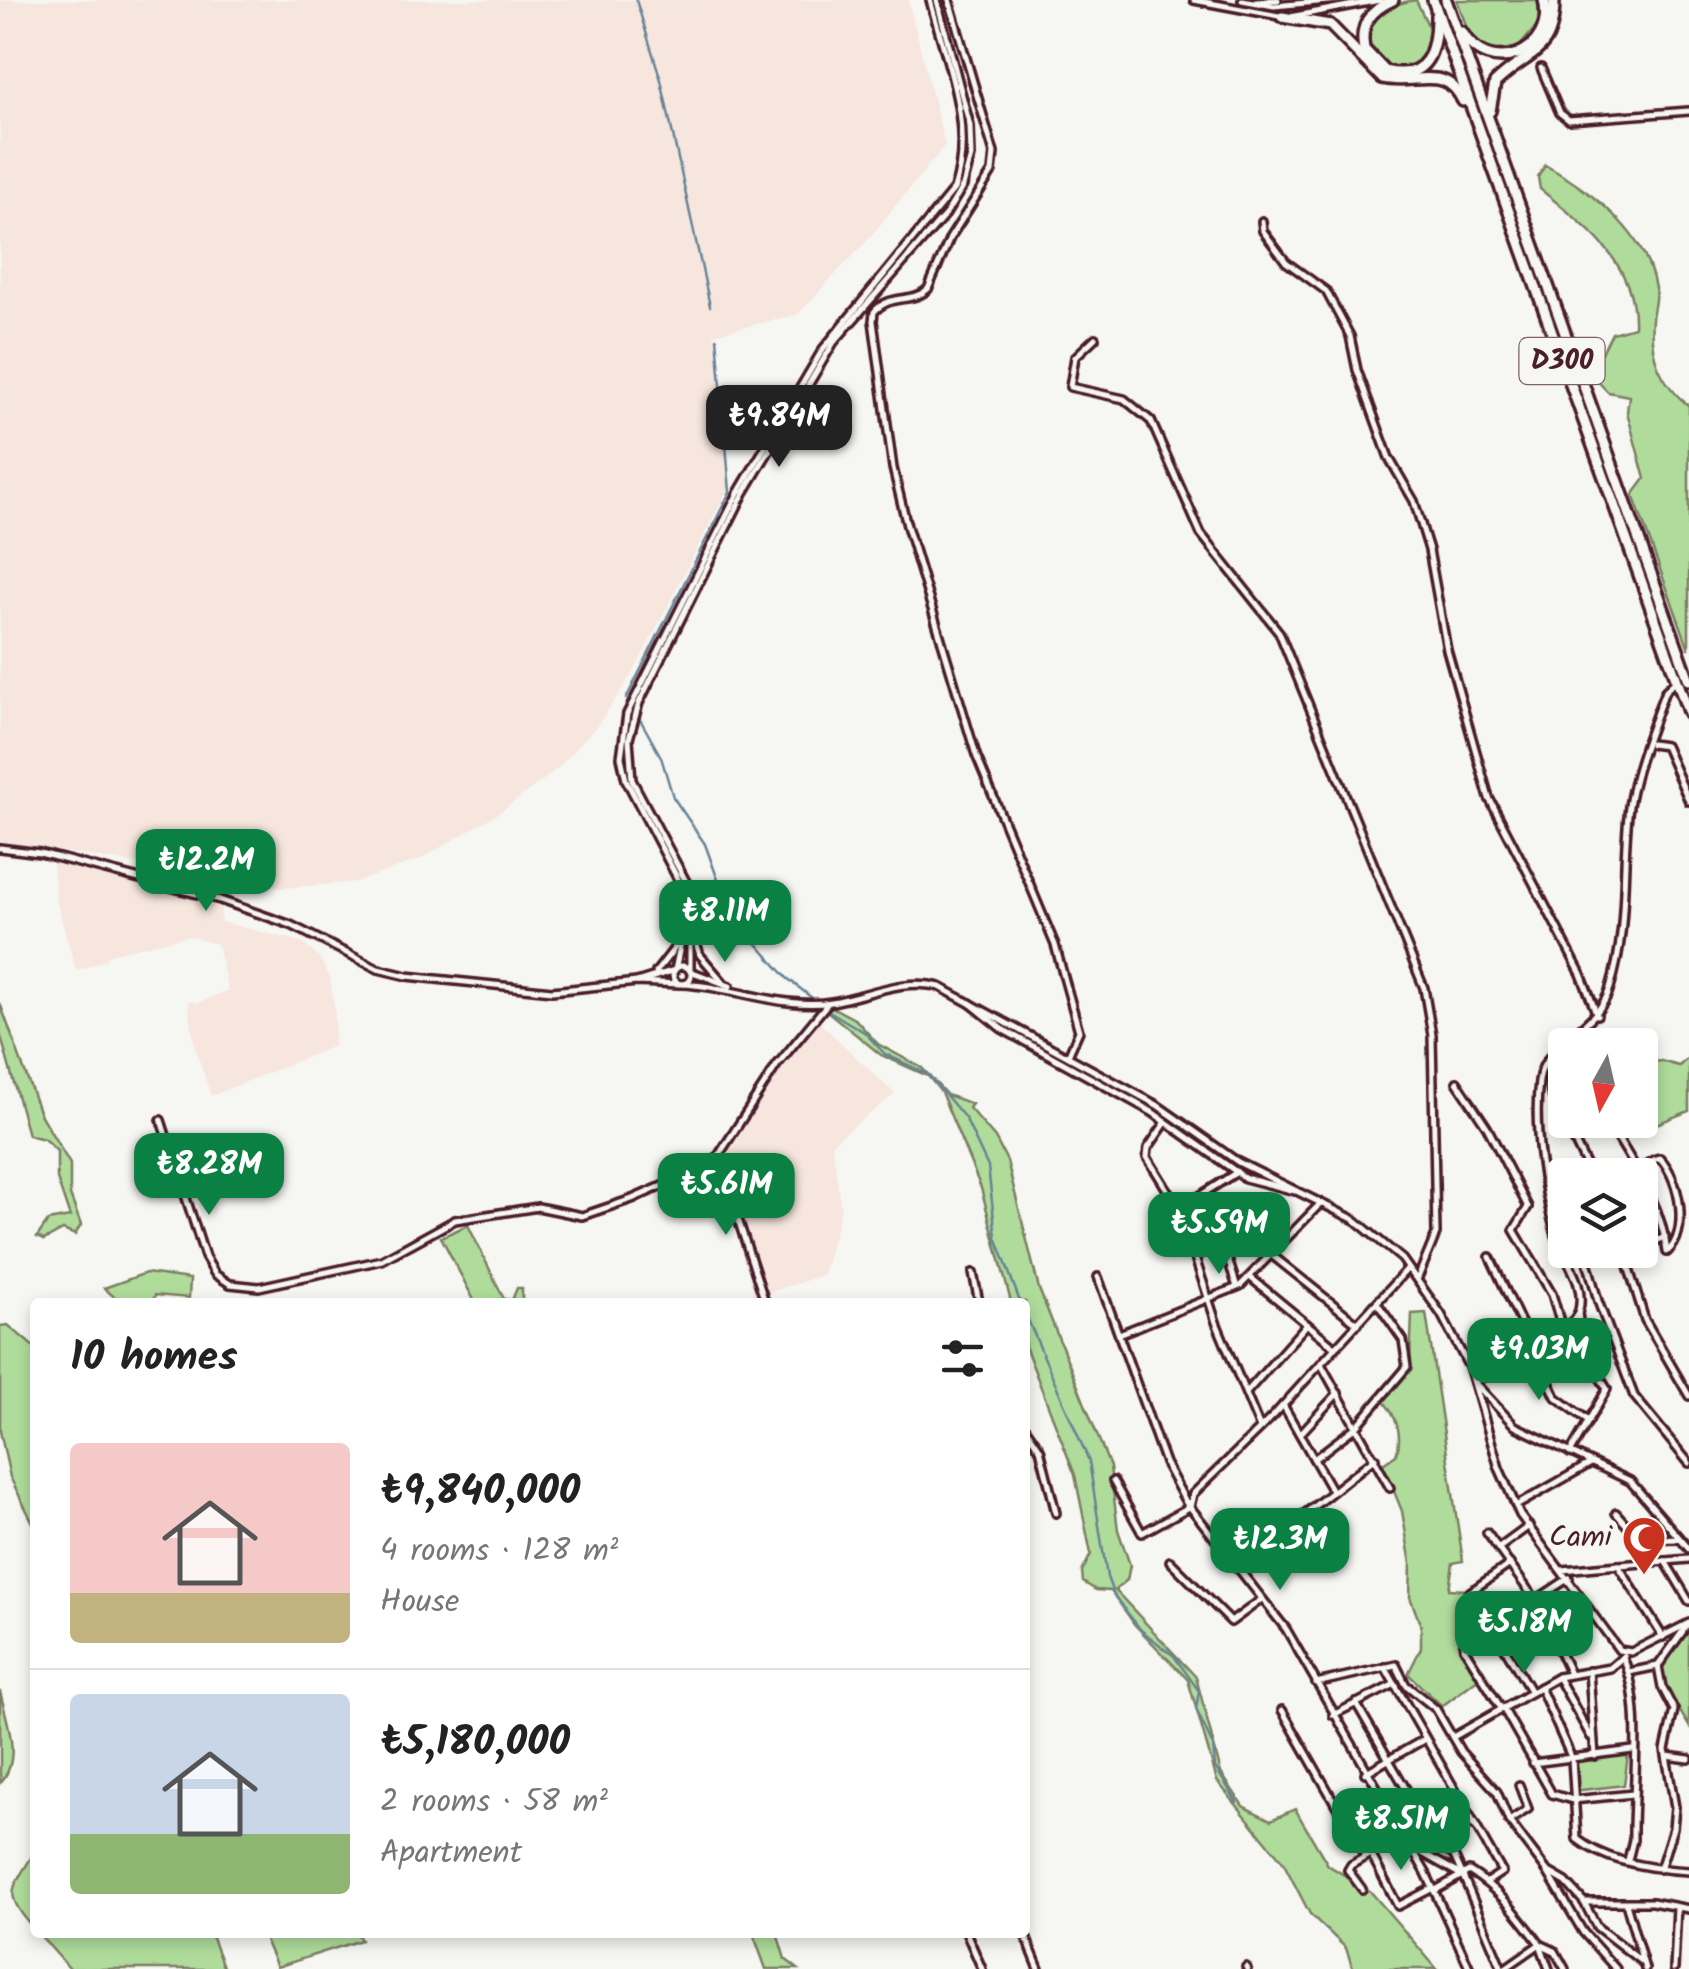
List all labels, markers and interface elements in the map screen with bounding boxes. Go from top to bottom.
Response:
road number: D300 [1520,338,1604,384]
pin: ₺9.84M [698,385,860,470]
text: ₺9.84M [728,392,830,443]
pin: ₺12.2M [125,829,287,914]
text: ₺12.2M [158,836,254,887]
pin: ₺8.11M [644,880,806,965]
text: ₺8.11M [681,887,769,938]
north arrow [1548,1028,1658,1138]
map controls [1548,1028,1658,1268]
pin: ₺8.28M [128,1133,290,1218]
text: ₺8.28M [156,1140,262,1191]
pin: ₺5.61M [645,1153,807,1238]
button: layers [1548,1158,1658,1268]
text: ₺5.61M [680,1160,772,1211]
pin: ₺5.59M [1138,1192,1300,1277]
text: ₺5.59M [1170,1199,1268,1250]
pin: ₺9.03M [1458,1318,1620,1403]
text: 10 homes [70,1325,238,1392]
text: ₺9.03M [1489,1325,1589,1376]
icon: filters [935,1331,990,1386]
text: ₺9,840,000 [380,1459,580,1526]
icon: home [150,1483,270,1603]
pin: ₺12.3M [1199,1508,1361,1593]
place label: Cami [1549,1514,1614,1562]
text: ₺12.3M [1232,1515,1328,1566]
mosque icon: Cami [1621,1515,1667,1576]
text: 4 rooms · 128 m² [380,1526,618,1577]
text: House [380,1577,459,1628]
pin: ₺5.18M [1443,1591,1605,1676]
text: ₺5.18M [1477,1598,1571,1649]
text: ₺5,180,000 [380,1710,570,1777]
icon: home [150,1734,270,1854]
text: 2 rooms · 58 m² [380,1777,608,1828]
pin: ₺8.51M [1320,1788,1482,1873]
text: ₺8.51M [1354,1795,1448,1846]
text: Apartment [380,1828,522,1879]

